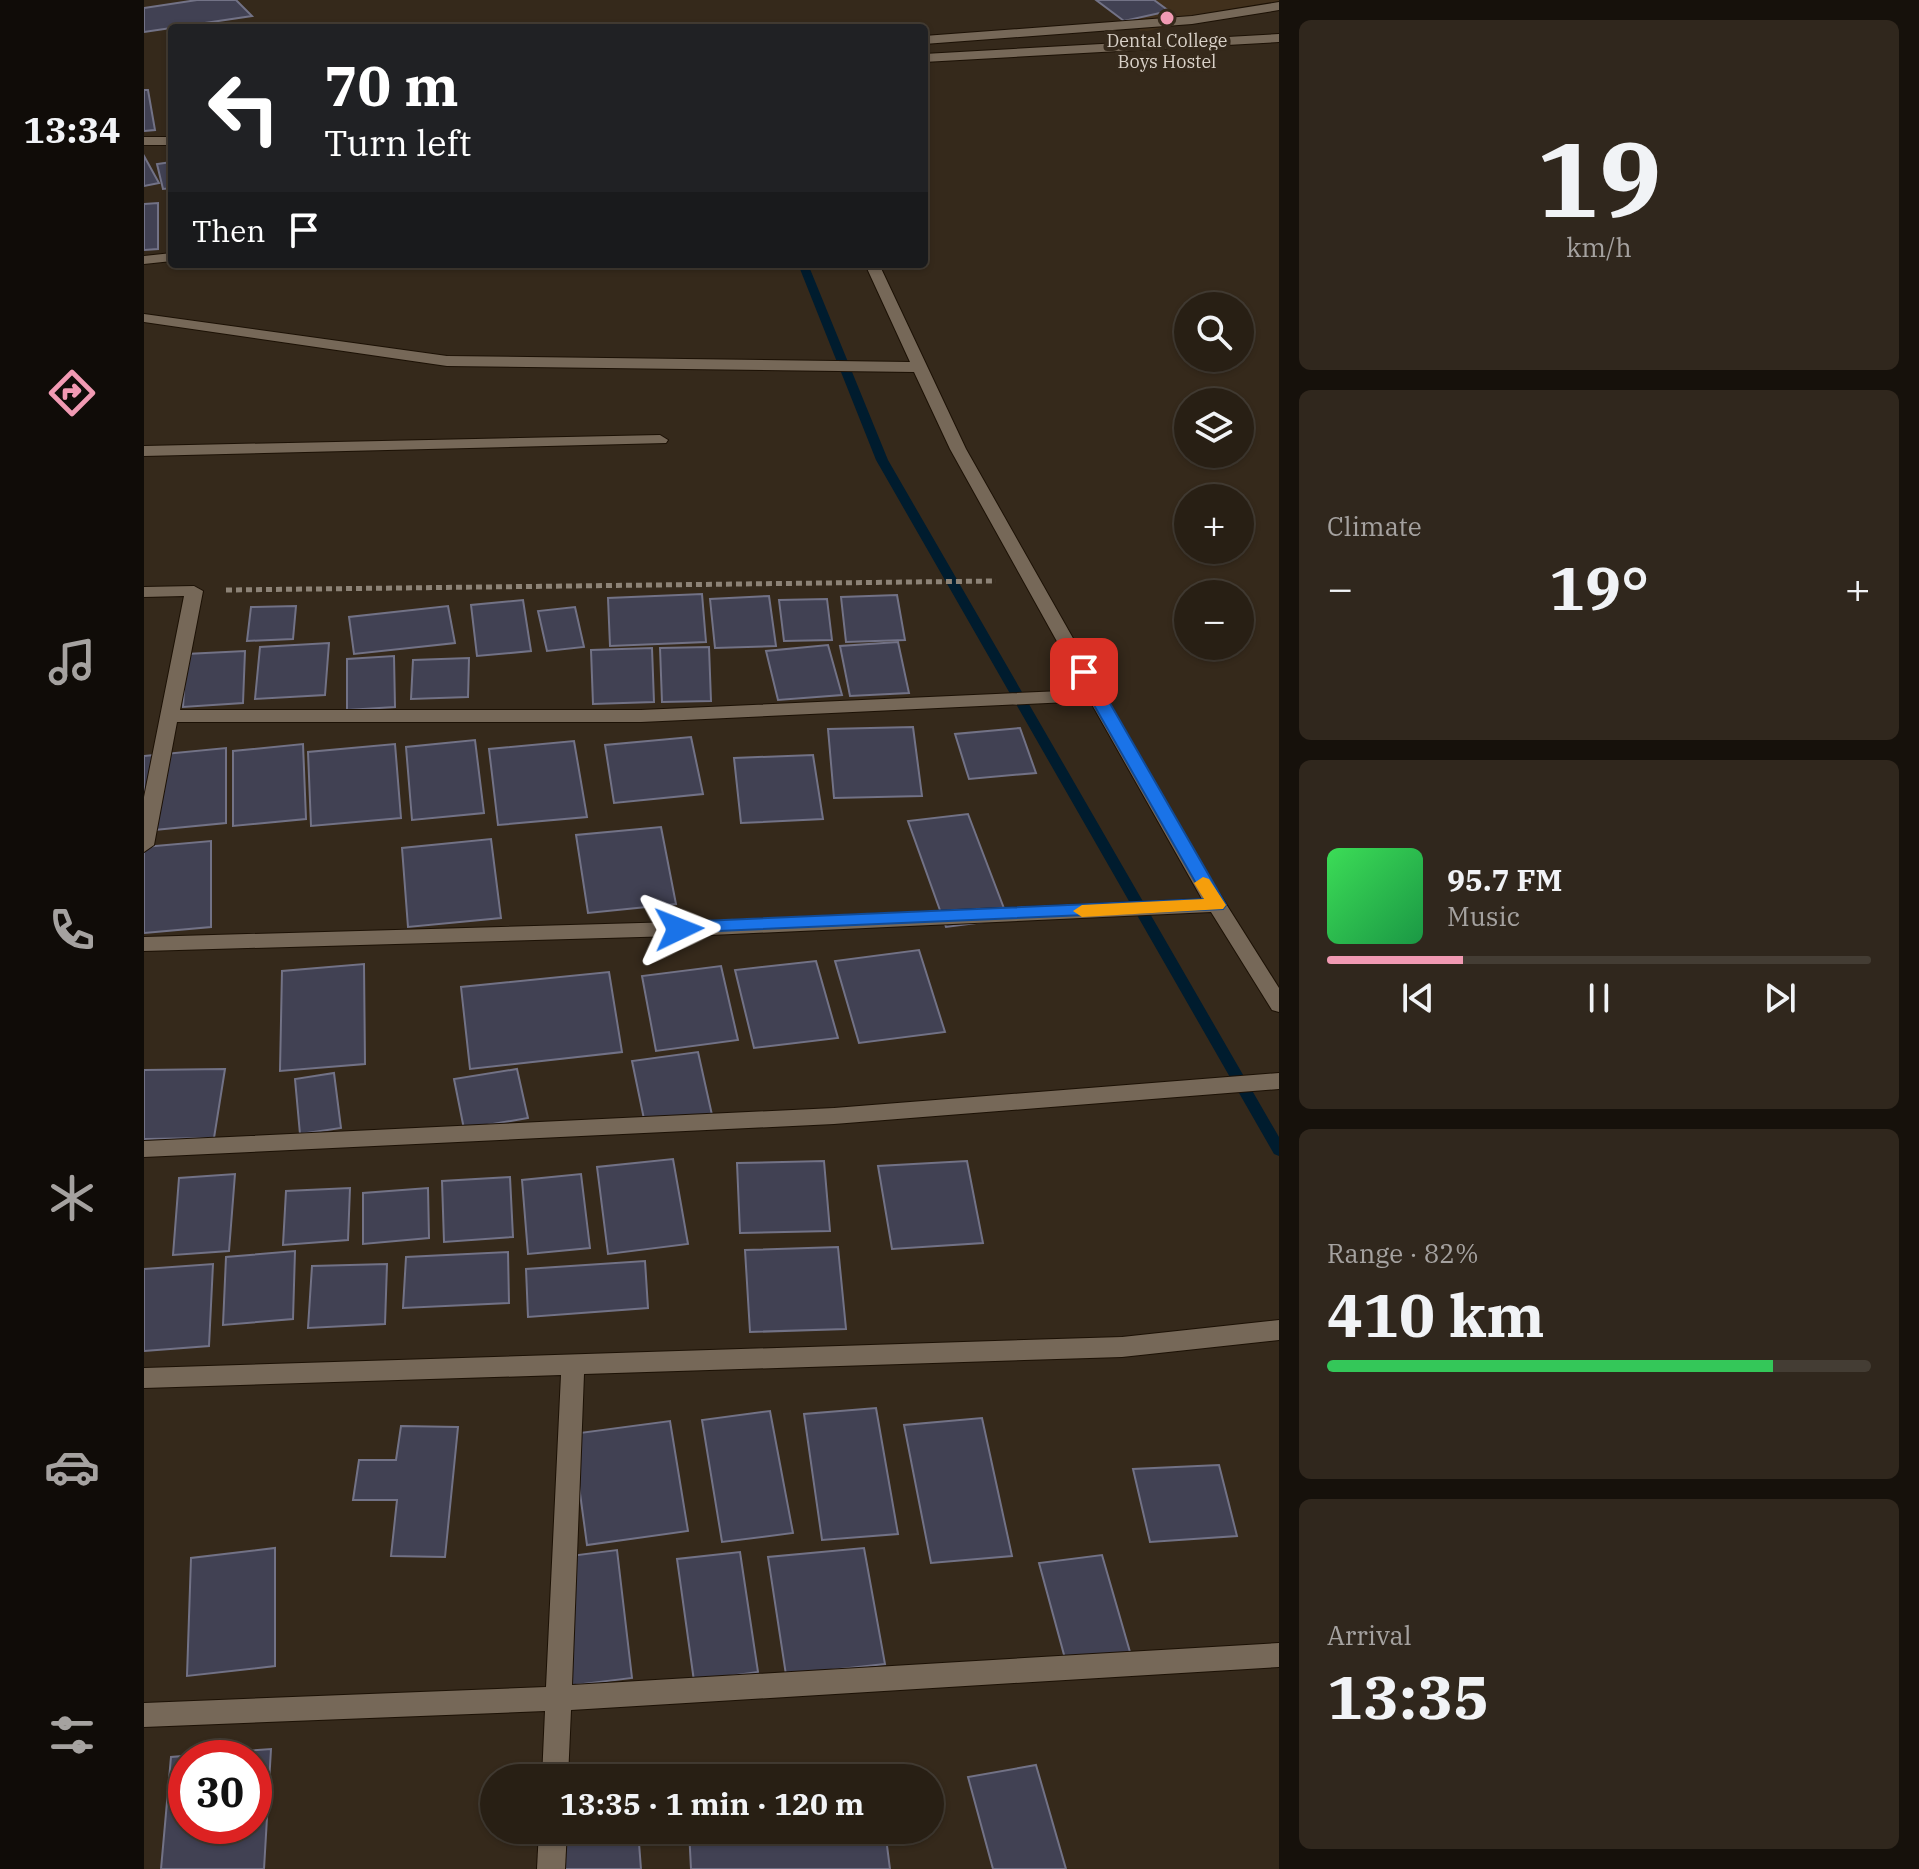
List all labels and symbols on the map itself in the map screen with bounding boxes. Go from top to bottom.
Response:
marker: Dental College Boys Hostel [1158,9,1176,27]
place label: Dental College Boys Hostel [1106,29,1228,73]
pin [1050,638,1118,706]
position arrow [637,887,721,971]
speed limit sign: 30 [168,1740,272,1844]

